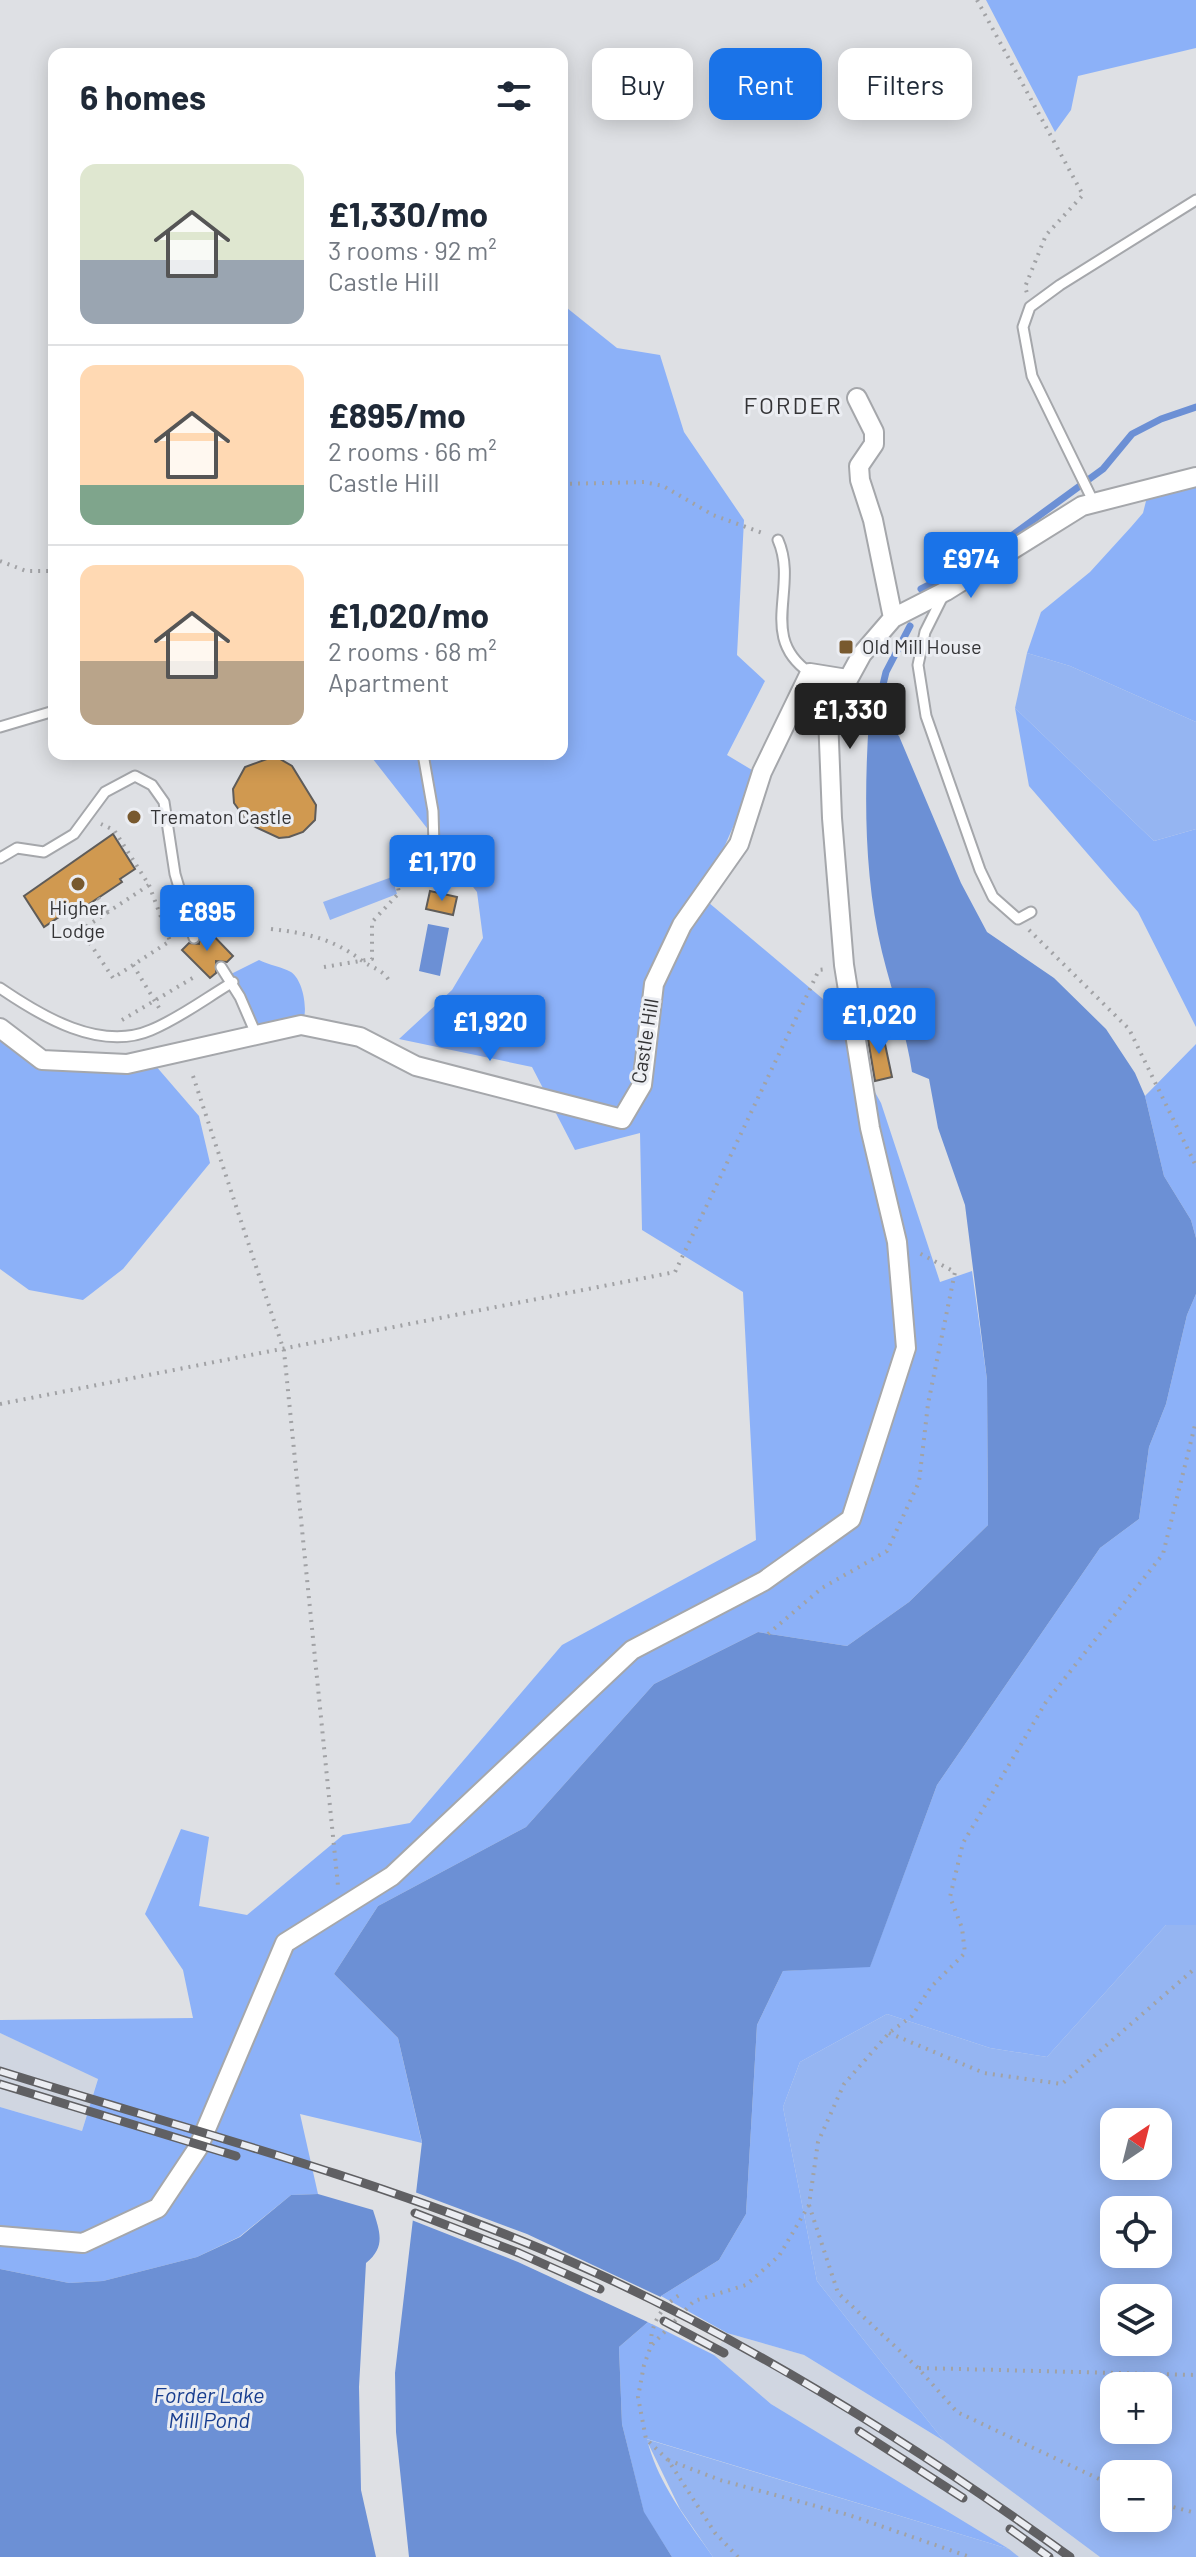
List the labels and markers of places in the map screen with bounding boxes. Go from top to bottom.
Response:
pin: £974 [924,532,1018,600]
place label: Old Mill House [862,634,982,658]
marker: Old Mill House [837,638,855,656]
pin: £1,330 [785,683,915,751]
place label: Trematon Castle [150,804,292,828]
marker: Trematon Castle [125,808,143,826]
pin: £1,170 [377,835,507,903]
marker: Higher Lodge [69,875,87,893]
pin: £895 [160,885,254,953]
place label: Higher Lodge [49,895,107,942]
pin: £1,020 [814,988,944,1056]
pin: £1,920 [425,995,555,1063]

